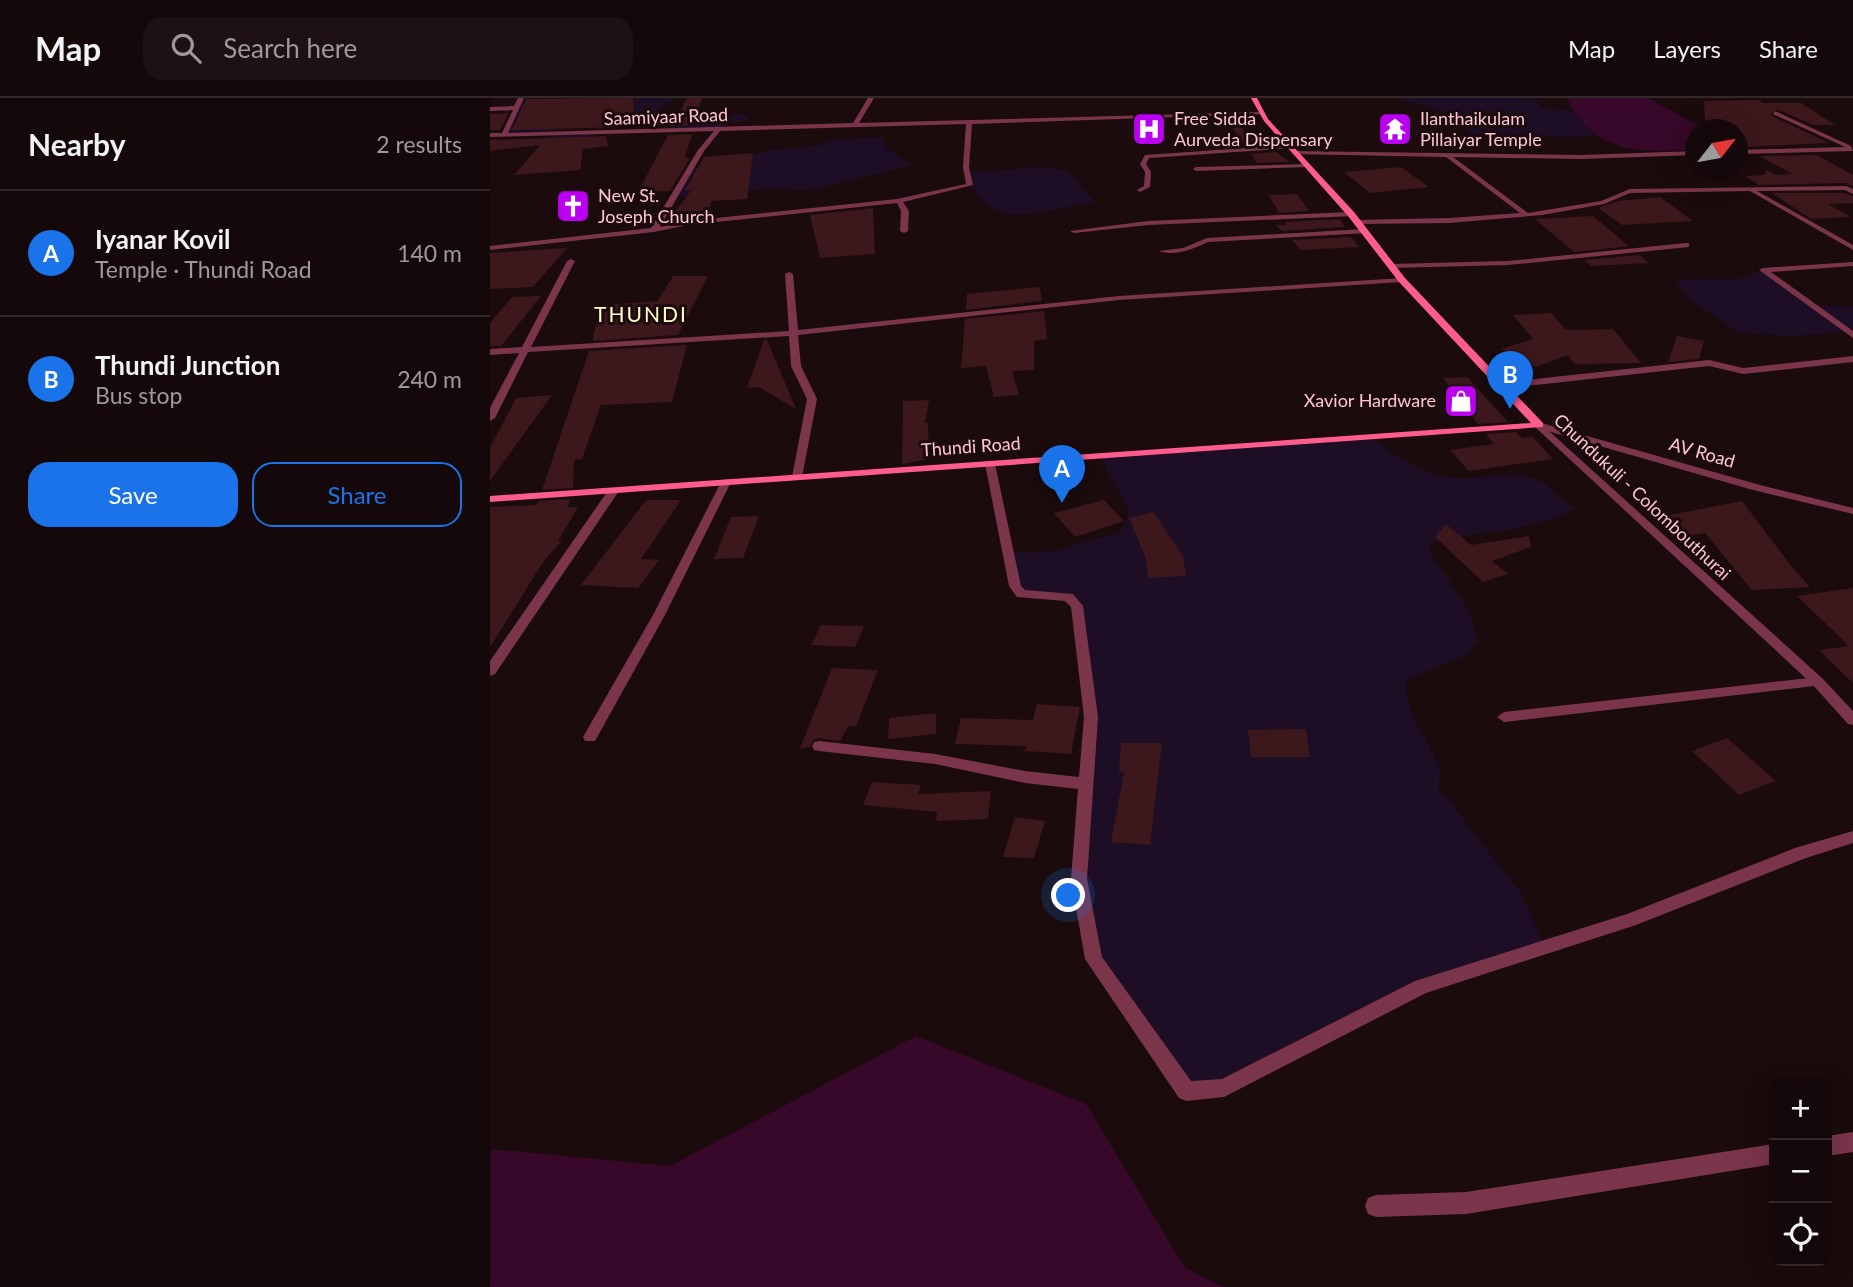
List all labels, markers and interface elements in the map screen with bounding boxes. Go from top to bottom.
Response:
search box [143,17,633,80]
text: Map [35,28,101,68]
icon: search [167,29,205,67]
text: Search here [223,32,357,64]
text: Map [1568,34,1615,63]
text: Layers [1653,34,1721,63]
text: Share [1759,34,1818,63]
street label: Saamiyaar Road [603,103,728,129]
place label: Free Sidda Aurveda Dispensary [1174,107,1333,150]
place label: Ilanthaikulam Pillaiyar Temple [1420,107,1542,150]
hospital icon: Free Sidda Aurveda Dispensary [1130,110,1168,148]
temple icon: Ilanthaikulam Pillaiyar Temple [1376,110,1414,148]
north arrow [1685,119,1748,182]
text: Nearby [28,126,126,162]
text: 2 results [376,130,462,158]
place label: New St. Joseph Church [598,184,714,227]
church icon: New St. Joseph Church [554,187,592,225]
text: Iyanar Kovil [95,223,231,255]
text: A [43,239,59,267]
text: 140 m [397,239,462,267]
text: Temple · Thundi Road [95,255,312,283]
district label: THUNDI [594,301,688,326]
text: Thundi Junction [95,349,280,381]
pin: B [1487,351,1533,409]
text: B [43,365,59,393]
text: 240 m [397,365,462,393]
text: Bus stop [95,381,182,409]
shop icon: Xavior Hardware [1442,382,1480,420]
place label: Xavior Hardware [1304,389,1436,411]
street label: Chundukuli - Colombouthurai [1550,409,1736,584]
street label: Thundi Road [921,432,1021,460]
street label: AV Road [1667,432,1738,472]
pin: A [1039,445,1085,503]
button: Save [28,462,238,527]
button: Share [252,462,462,527]
your location [1051,878,1085,912]
map controls [1769,1077,1832,1266]
button: + [1769,1077,1832,1140]
button: − [1769,1140,1832,1203]
button: locate [1769,1203,1832,1266]

